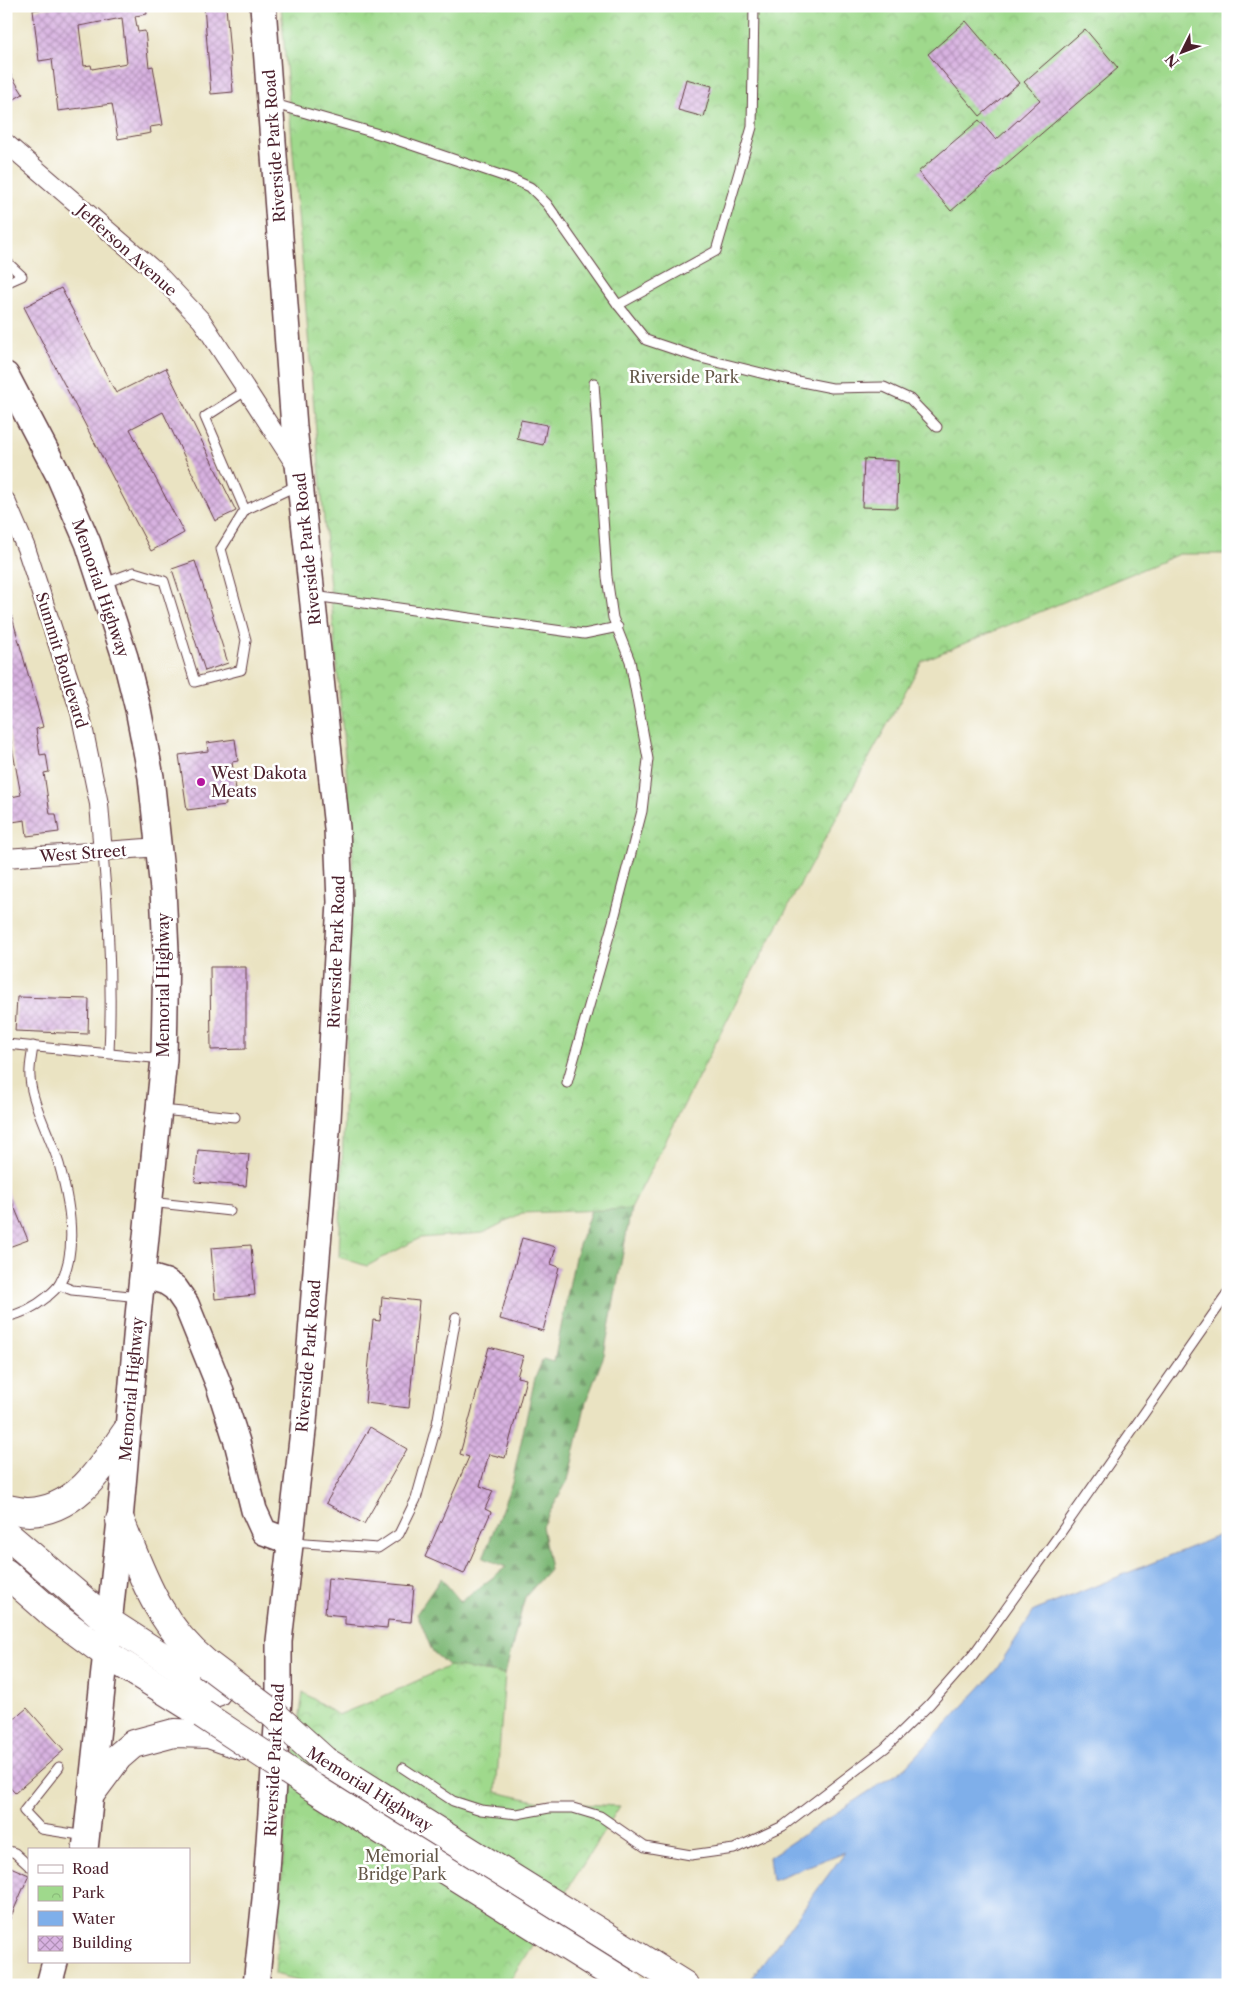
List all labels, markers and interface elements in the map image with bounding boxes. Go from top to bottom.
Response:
north arrow [1156,28,1206,78]
text: N [1162,50,1183,71]
street label: Riverside Park Road [259,69,289,223]
street label: Jefferson Avenue [70,198,181,300]
park label: Riverside Park [629,367,740,387]
street label: Riverside Park Road [289,471,325,626]
street label: Memorial Highway [68,516,134,661]
street label: Summit Boulevard [32,590,92,731]
place label: West Dakota Meats [210,763,307,801]
marker: West Dakota Meats [195,776,207,788]
street label: West Street [38,840,128,866]
street label: Riverside Park Road [323,875,349,1029]
street label: Memorial Highway [153,911,173,1057]
street label: Riverside Park Road [291,1278,325,1433]
street label: Memorial Highway [115,1315,147,1462]
street label: Riverside Park Road [260,1683,288,1837]
street label: Memorial Highway [303,1742,438,1836]
park label: Memorial Bridge Park [358,1846,447,1884]
legend [28,1848,190,1964]
text: Road [72,1859,109,1878]
text: Park [72,1883,106,1902]
text: Water [71,1909,116,1928]
text: Building [72,1933,132,1952]

